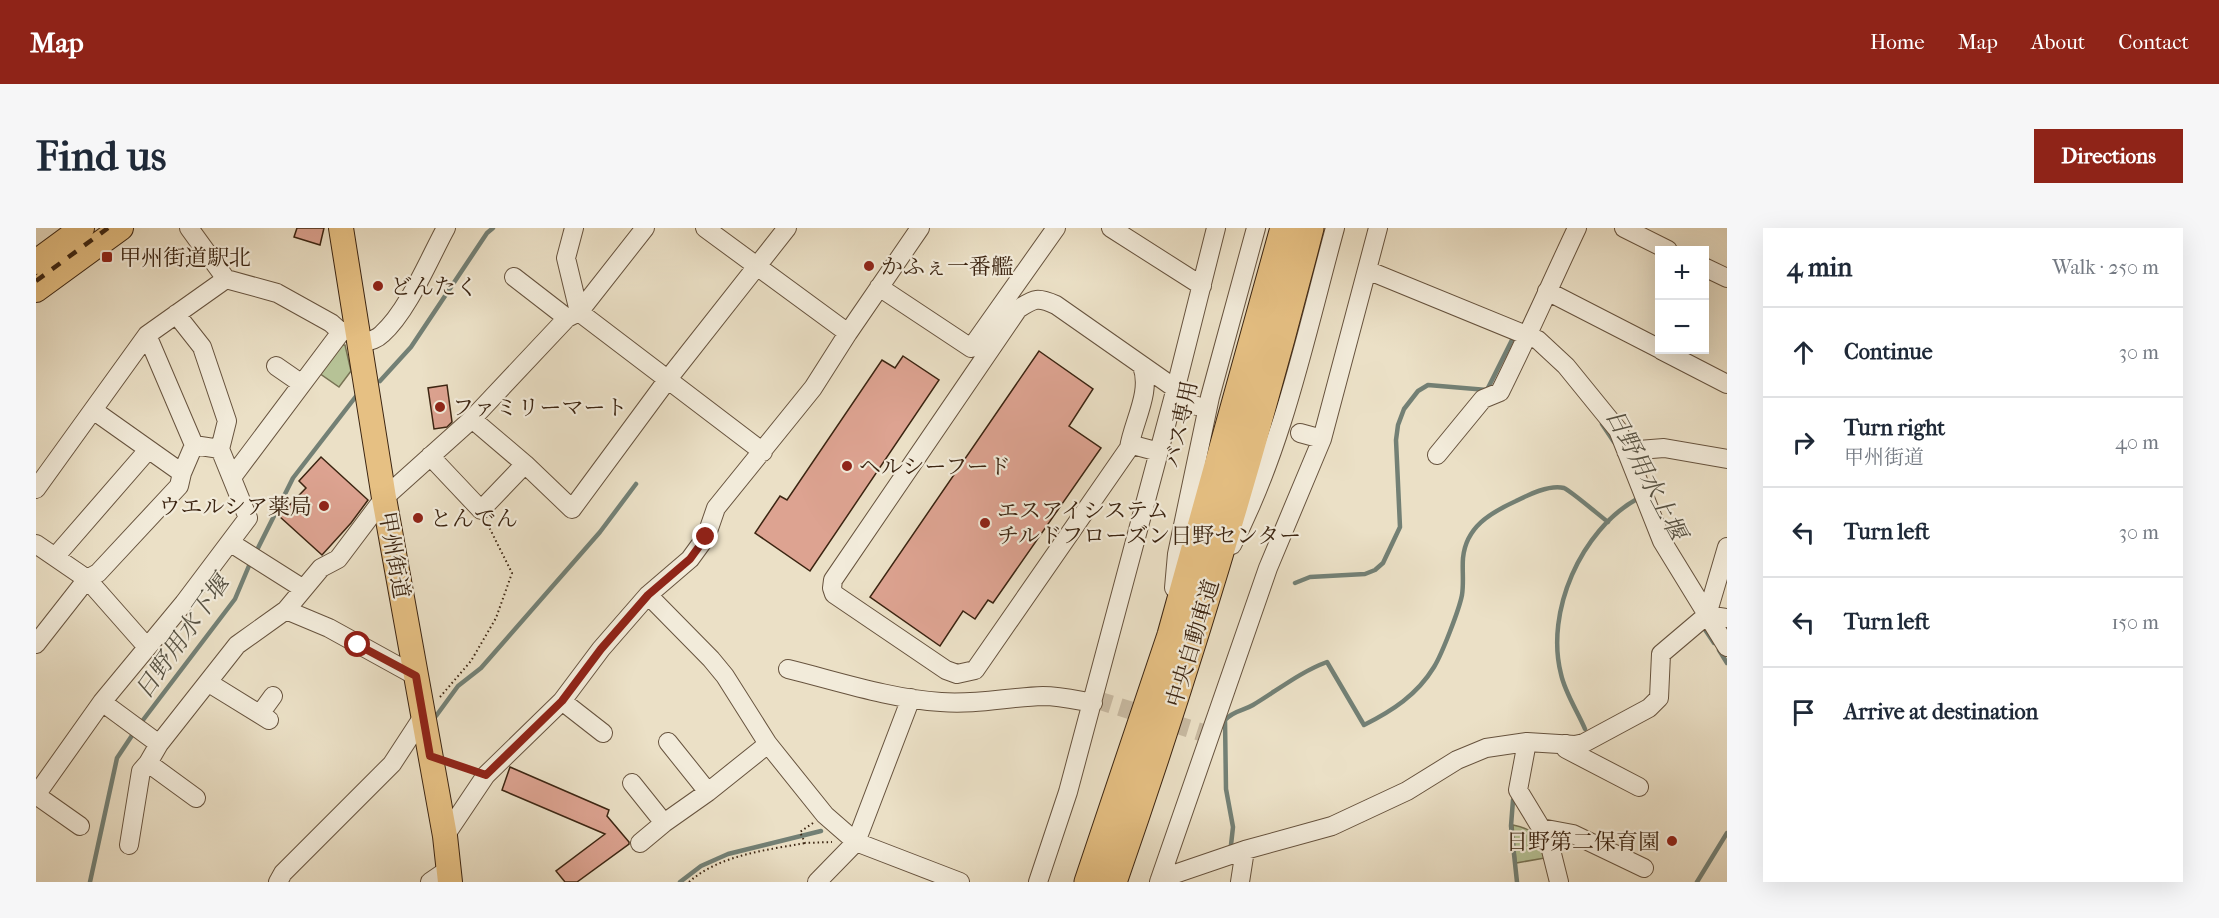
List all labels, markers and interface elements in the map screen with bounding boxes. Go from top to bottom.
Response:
text: Map [30,26,84,59]
text: Home [1870,30,1925,54]
text: Map [1958,30,1998,54]
text: About [2031,30,2085,54]
text: Contact [2118,30,2189,54]
button: Directions [2034,129,2183,183]
text: Find us [36,132,166,181]
place label: 甲州街道駅北 [119,245,251,271]
map controls [1655,246,1709,354]
button: + [1655,246,1709,300]
marker: 甲州街道駅北 [100,250,114,264]
text: 4 min [1787,252,1852,283]
place label: かふぇ一番艦 [881,254,1013,280]
text: Walk · 250 m [2052,256,2159,279]
marker: かふぇ一番艦 [862,259,876,273]
place label: どんたく [390,274,478,300]
marker: どんたく [371,279,385,293]
button: − [1655,300,1709,354]
icon: ahead [1787,336,1820,369]
text: Continue [1844,339,1933,365]
text: 30 m [2119,341,2159,364]
street label: バス専用 [1159,378,1203,470]
place label: ファミリーマート [452,395,628,421]
marker: ファミリーマート [433,400,447,414]
water label: 日野用水上堰 [1600,404,1694,548]
text: Turn right [1844,415,1945,441]
icon: right [1787,426,1820,459]
text: 40 m [2115,431,2159,454]
text: 甲州街道 [1844,446,1924,469]
place label: ヘルシーフード [859,454,1011,480]
marker: ヘルシーフード [840,459,854,473]
place label: ウエルシア薬局 [159,494,312,520]
place label: エスアイシステム チルドフローズン日野センター [997,498,1301,549]
marker: ウエルシア薬局 [317,499,331,513]
place label: とんでん [430,506,518,532]
street label: 甲州街道 [374,510,414,601]
marker: とんでん [411,511,425,525]
marker: エスアイシステム チルドフローズン日野センター [978,516,992,530]
icon: left [1787,516,1820,549]
text: Turn left [1844,519,1930,545]
text: 30 m [2119,521,2159,544]
route end [692,523,718,549]
water label: 日野用水下堰 [129,567,237,704]
street label: 中央自動車道 [1161,576,1225,710]
icon: left [1787,606,1820,639]
text: Turn left [1844,609,1930,635]
text: 150 m [2111,611,2159,634]
route start [344,631,370,657]
icon: arrive [1787,696,1820,729]
text: Arrive at destination [1844,699,2038,725]
place label: 日野第二保育園 [1506,829,1660,855]
marker: 日野第二保育園 [1665,834,1679,848]

